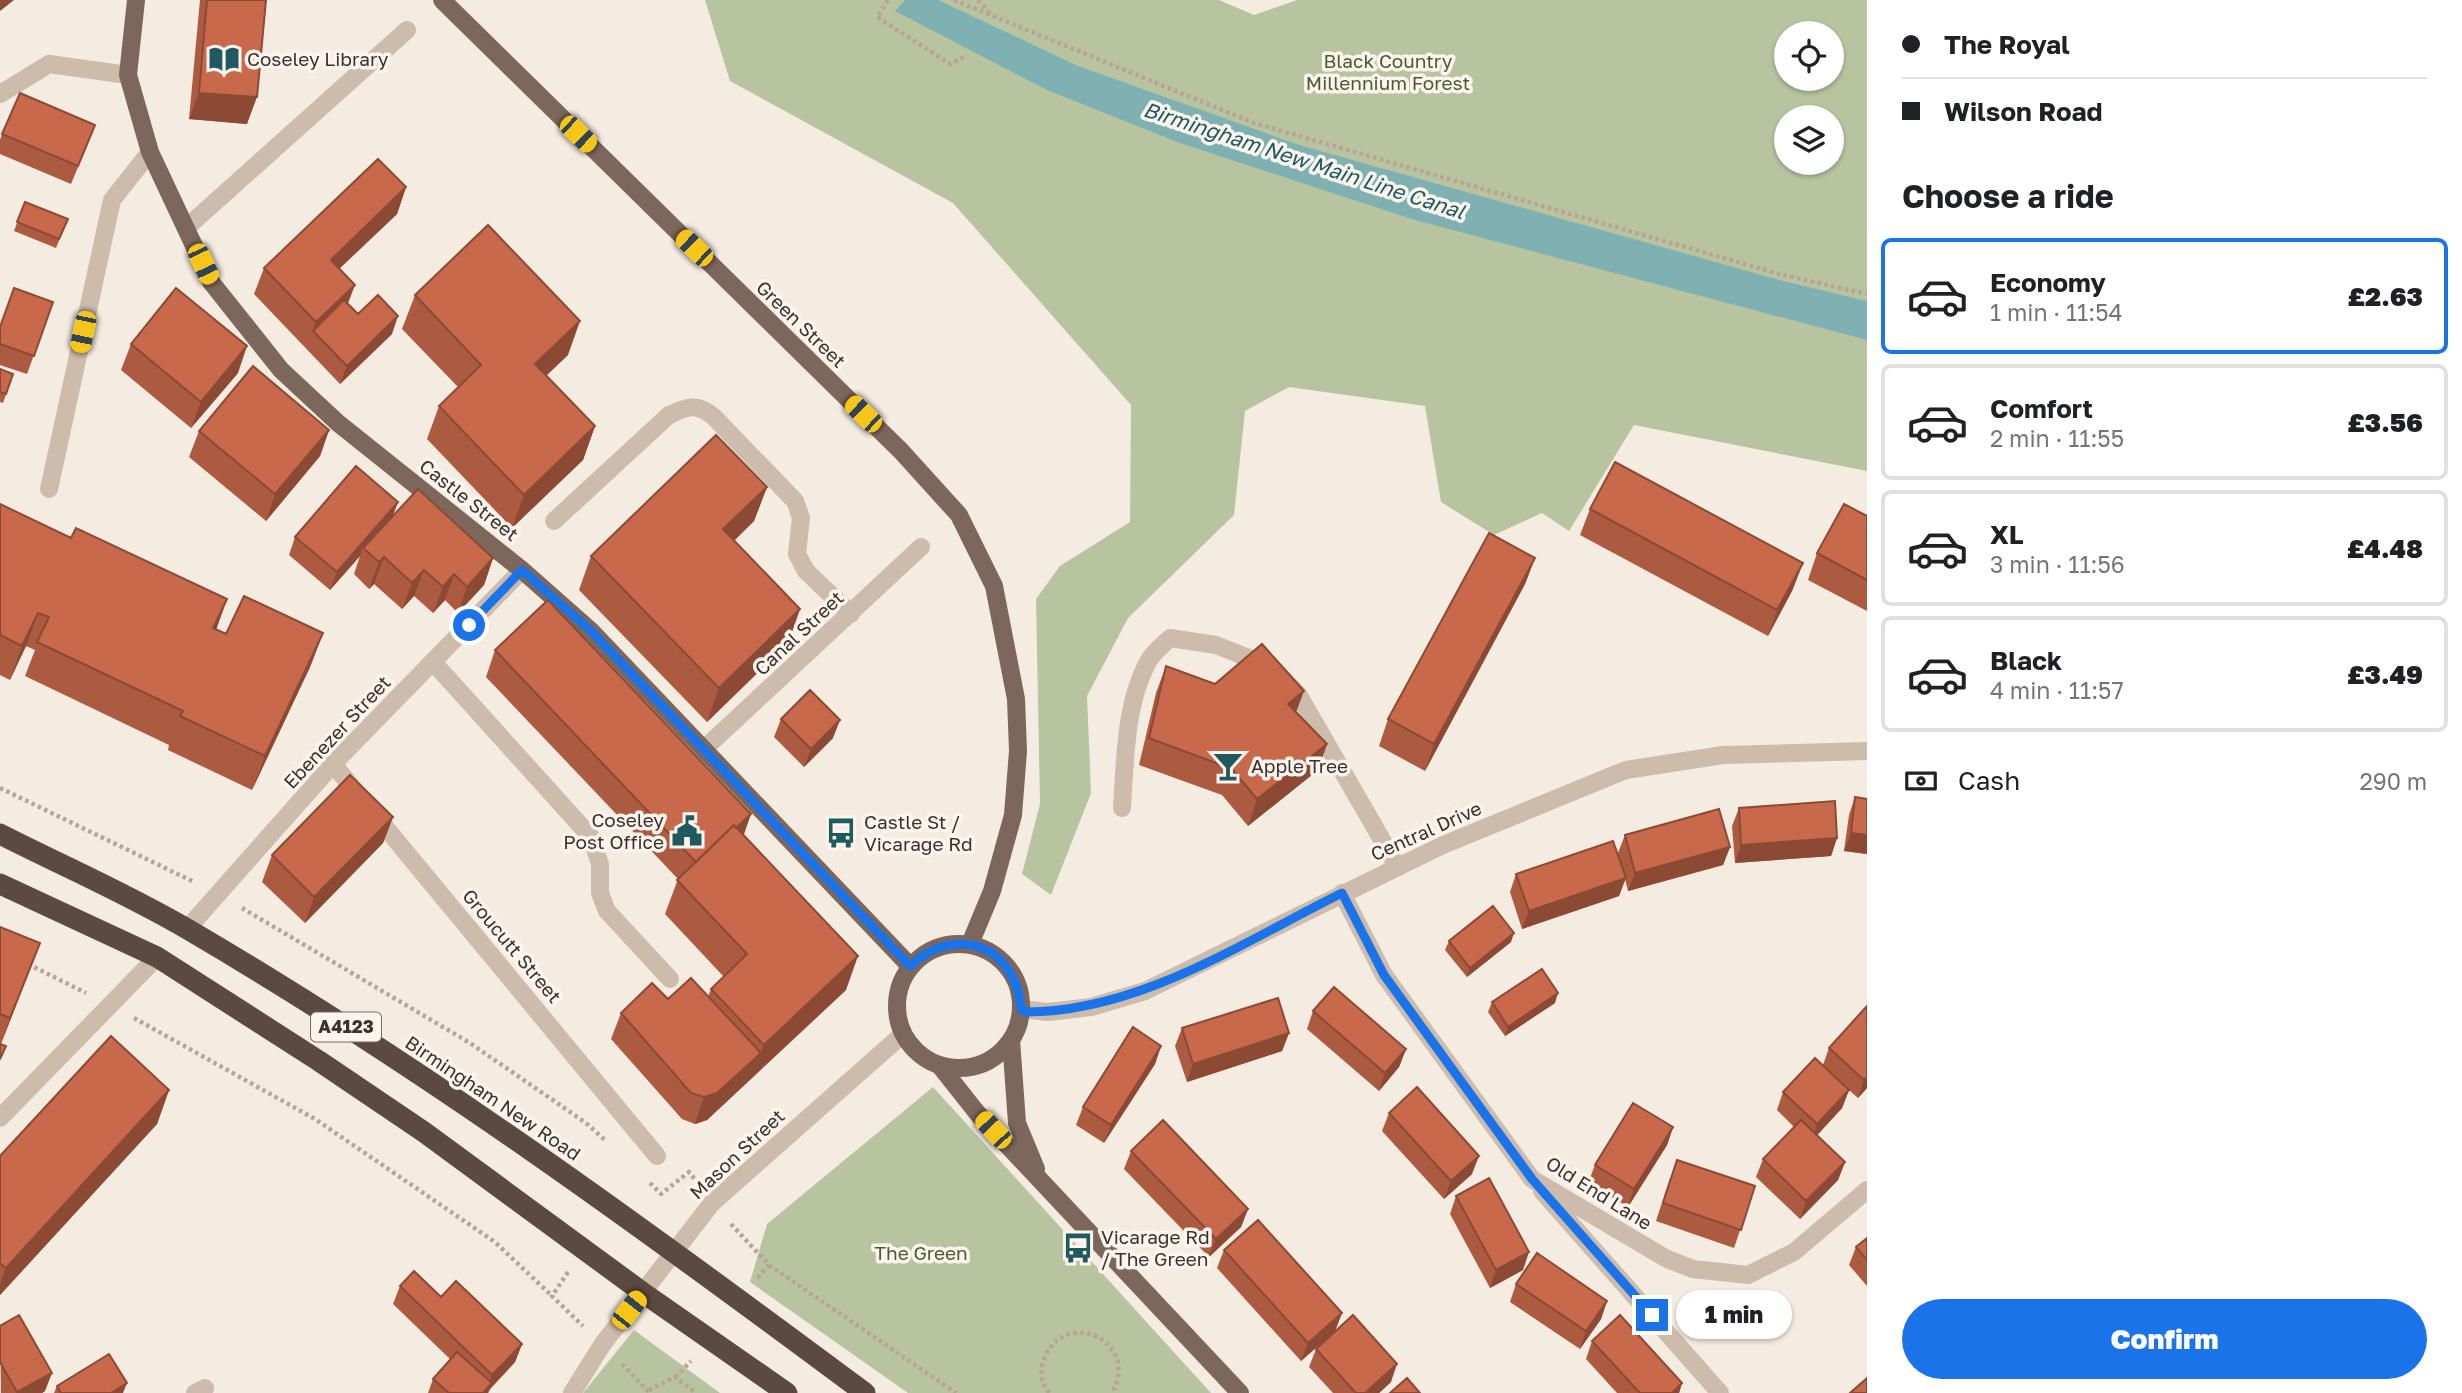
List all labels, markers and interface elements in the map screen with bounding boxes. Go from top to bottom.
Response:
map controls [1774,21,1844,175]
button: locate [1774,21,1844,91]
text: The Royal [1944,29,2070,60]
library icon: Coseley Library [207,42,241,76]
place label: Coseley Library [247,47,389,70]
park label: Black Country Millennium Forest [1306,49,1470,94]
water label: Birmingham New Main Line Canal [1140,96,1469,225]
text: Wilson Road [1944,96,2103,127]
button: layers [1774,105,1844,175]
car [556,112,601,156]
text: Choose a ride [1902,177,2114,215]
car [672,226,717,270]
car [185,241,222,287]
icon: car [1906,265,1969,328]
text: Economy [1990,267,2106,298]
street label: Green Street [752,275,851,372]
text: £2.63 [2348,281,2423,312]
text: 1 min · 11:54 [1990,298,2123,326]
car [69,309,98,355]
icon: car [1906,391,1969,454]
car [841,392,886,436]
text: Comfort [1990,393,2093,424]
text: £3.56 [2347,407,2423,438]
text: 2 min · 11:55 [1990,424,2124,452]
street label: Castle Street [415,454,523,545]
icon: car [1906,517,1969,580]
text: XL [1990,519,2024,550]
text: £4.48 [2347,533,2423,564]
text: 3 min · 11:56 [1990,550,2125,578]
street label: Canal Street [749,586,848,680]
route start [453,609,485,641]
icon: car [1906,643,1969,706]
text: Black [1990,645,2062,676]
text: £3.49 [2347,659,2423,690]
street label: Ebenezer Street [278,670,395,793]
text: 4 min · 11:57 [1990,676,2124,704]
bar icon: Apple Tree [1211,749,1245,783]
place label: Apple Tree [1251,754,1348,777]
icon: cash [1902,762,1940,800]
text: Cash [1958,765,2020,796]
text: 290 m [2359,767,2427,795]
street label: Central Drive [1367,796,1485,865]
place label: Coseley Post Office [563,808,664,853]
place label: Castle St / Vicarage Rd [864,810,973,855]
public building icon: Coseley Post Office [670,814,704,848]
bus stop icon: Castle St / Vicarage Rd [824,816,858,850]
street label: Groucutt Street [458,884,567,1007]
road number: A4123 [311,1012,381,1042]
street label: Birmingham New Road [401,1030,585,1165]
street label: Mason Street [684,1104,789,1203]
car [971,1107,1016,1153]
street label: Old End Lane [1542,1151,1656,1234]
place label: Vicarage Rd / The Green [1101,1225,1210,1270]
bus stop icon: Vicarage Rd / The Green [1061,1231,1095,1265]
park label: The Green [874,1241,968,1264]
car [608,1287,651,1333]
callout: 1 min [1676,1290,1792,1340]
route end [1636,1299,1668,1331]
button: Confirm [1902,1299,2427,1379]
text: 1 min [1705,1300,1763,1328]

